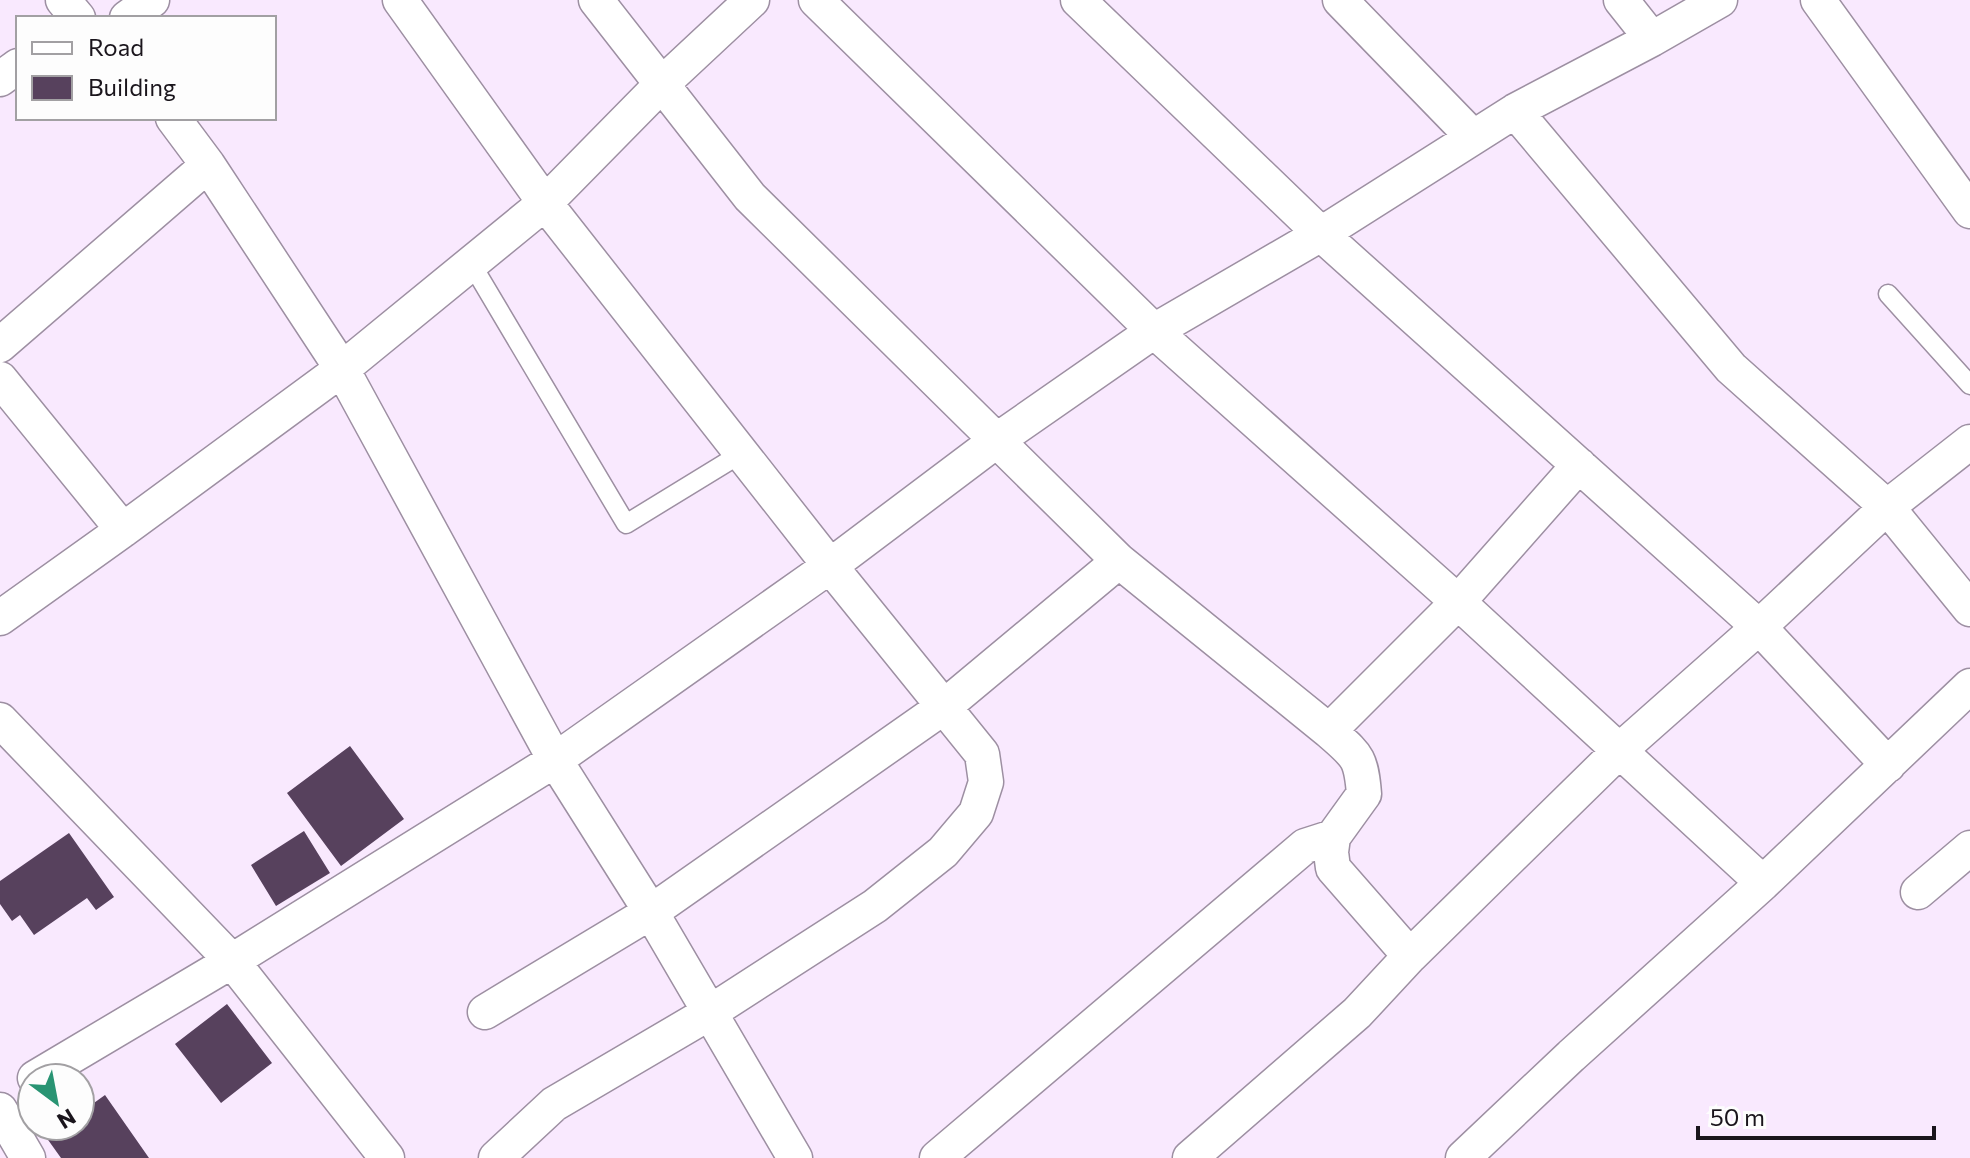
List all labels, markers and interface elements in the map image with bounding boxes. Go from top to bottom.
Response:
legend [16,16,276,120]
text: Road [88,32,144,61]
text: Building [88,72,176,101]
north arrow [16,1062,96,1142]
scale bar [1698,1090,1934,1140]
text: 50 m [1710,1102,1765,1131]
text: N [53,1104,81,1135]

